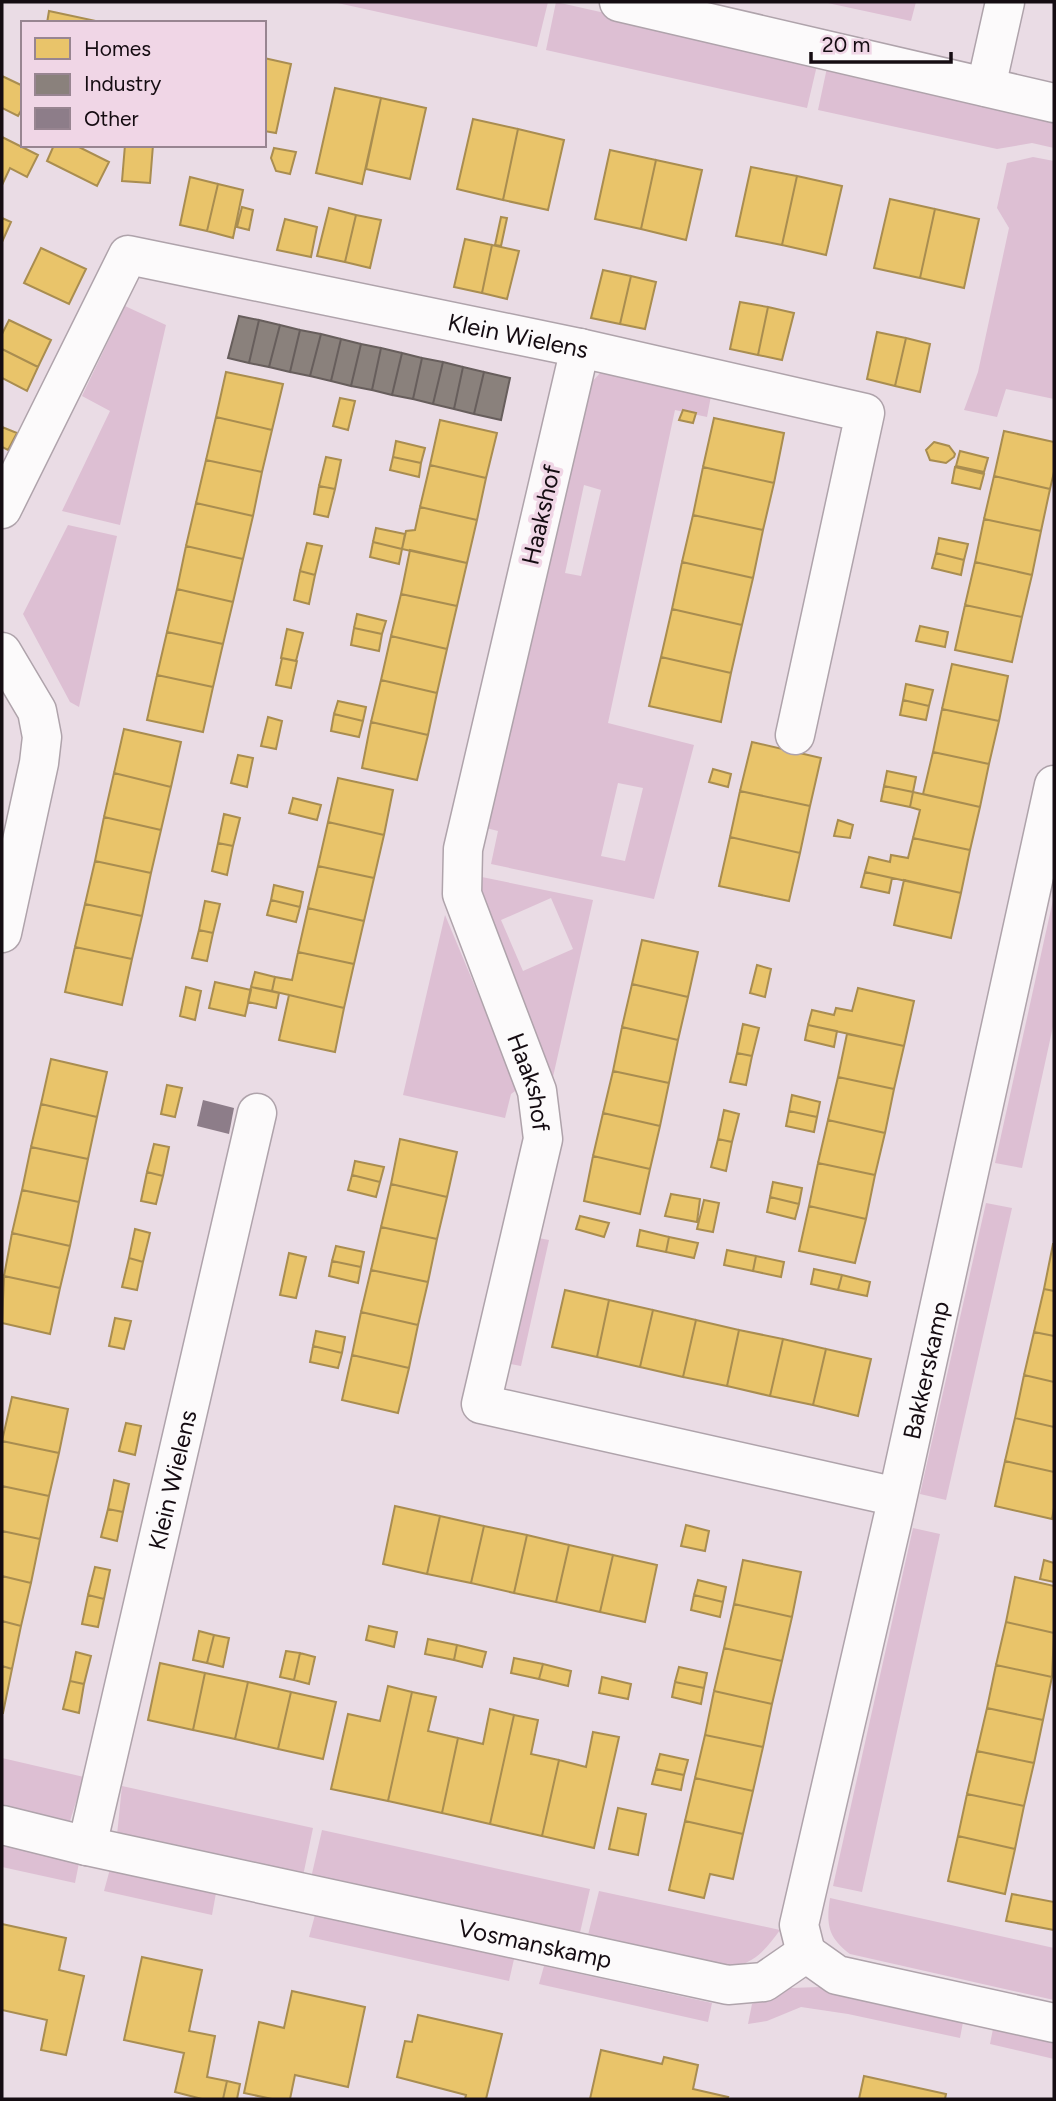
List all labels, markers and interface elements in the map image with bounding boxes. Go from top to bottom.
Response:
legend [21,21,266,147]
scale bar [811,21,951,65]
text: 20 m [822,32,870,57]
text: Homes [84,36,151,61]
text: Industry [84,71,161,96]
text: Other [84,106,139,131]
street label: Klein Wielens [445,307,591,364]
street label: Haakshof [515,462,567,568]
street label: Haakshof [502,1029,556,1133]
street label: Bakkerskamp [896,1298,955,1442]
street label: Klein Wielens [142,1407,202,1552]
street label: Vosmanskamp [456,1912,615,1974]

